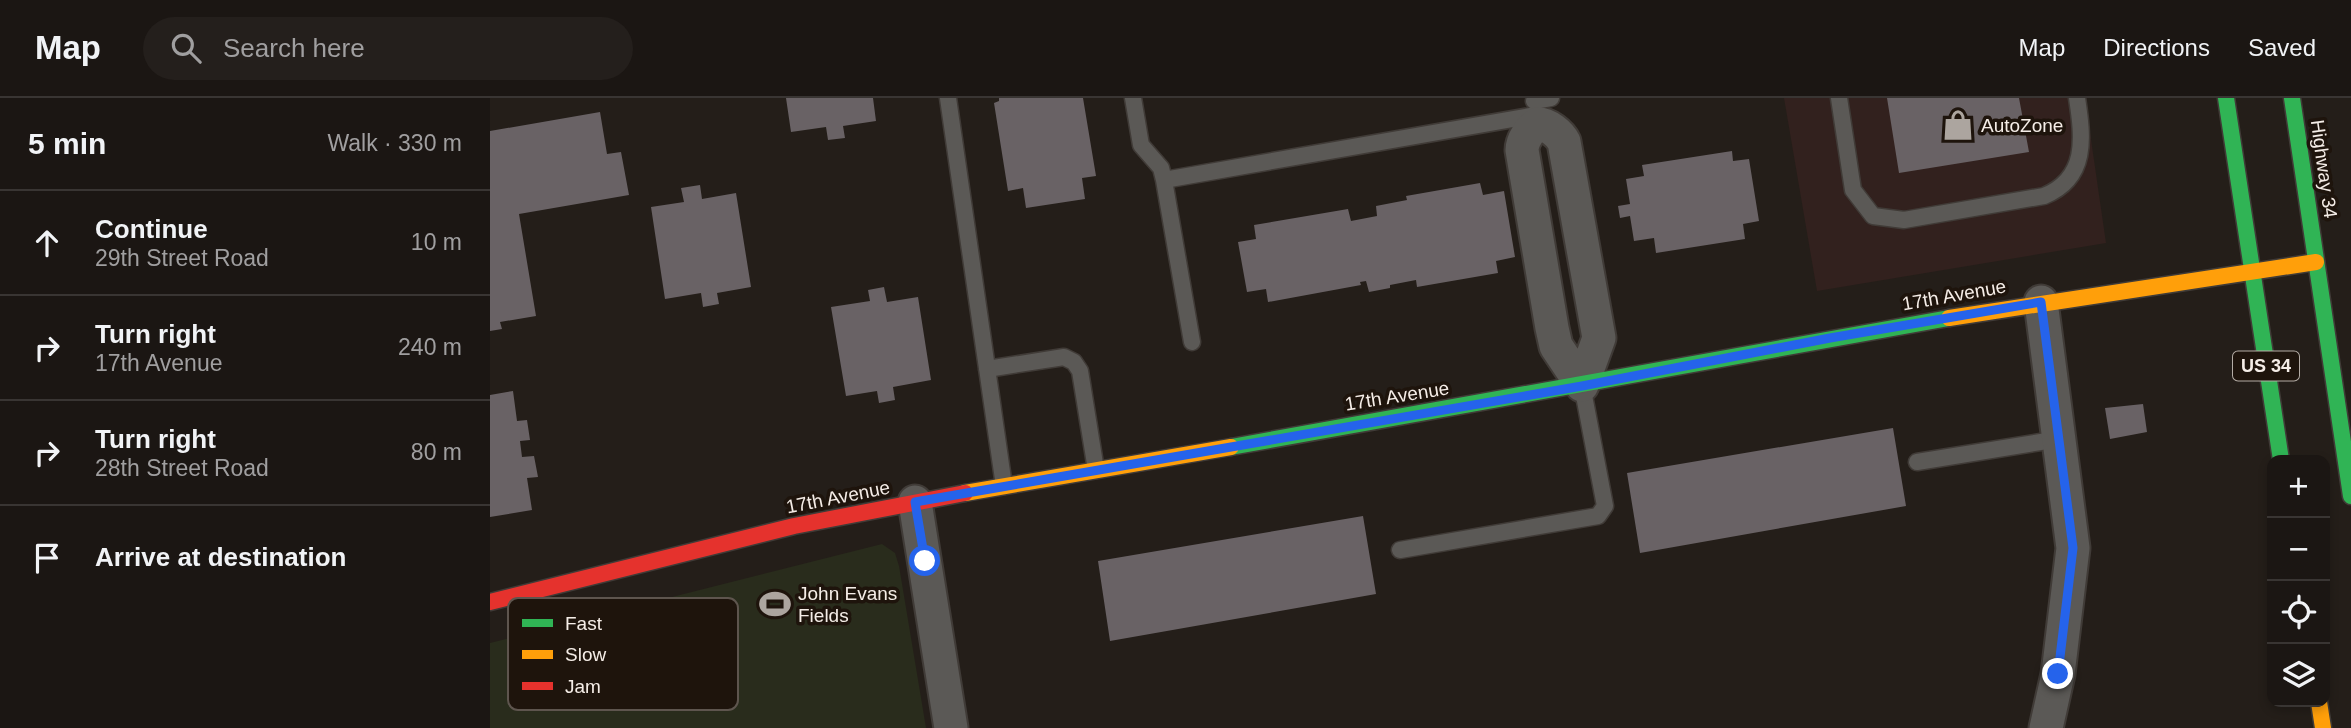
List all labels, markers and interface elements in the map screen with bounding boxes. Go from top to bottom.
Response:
search box [143,17,633,80]
text: Map [35,29,101,66]
icon: search [167,29,205,67]
text: Search here [223,33,365,63]
text: Map [2019,34,2065,61]
text: Directions [2103,34,2210,61]
text: Saved [2248,34,2316,61]
shop icon: AutoZone [1941,108,1975,142]
place label: AutoZone [1981,115,2063,136]
street label: Highway 34 [2307,118,2341,220]
text: 5 min [28,127,106,160]
text: Walk · 330 m [327,130,462,156]
text: Continue [95,214,208,244]
icon: ahead [28,224,66,262]
text: 10 m [411,229,462,255]
text: 29th Street Road [95,245,269,271]
street label: 17th Avenue [1900,276,2008,314]
text: Turn right [95,319,216,349]
icon: right [28,329,66,367]
text: 240 m [398,334,462,360]
text: 17th Avenue [95,350,222,376]
road number: US 34 [2233,352,2299,380]
street label: 17th Avenue [1343,377,1451,415]
text: Turn right [95,424,216,454]
icon: right [28,434,66,472]
text: 80 m [411,439,462,465]
text: 28th Street Road [95,455,269,481]
map controls [2267,455,2330,707]
button: + [2267,455,2330,518]
street label: 17th Avenue [784,477,892,517]
button: − [2267,518,2330,581]
icon: arrive [28,539,66,577]
text: Arrive at destination [95,542,346,572]
route start [909,545,940,576]
button: locate [2267,581,2330,644]
place label: John Evans Fields [798,583,897,626]
sports icon: John Evans Fields [758,587,792,621]
legend [508,598,738,710]
text: Fast [565,613,603,634]
text: Slow [565,644,606,665]
button: layers [2267,644,2330,707]
route end [2042,658,2073,689]
text: Jam [565,676,601,697]

